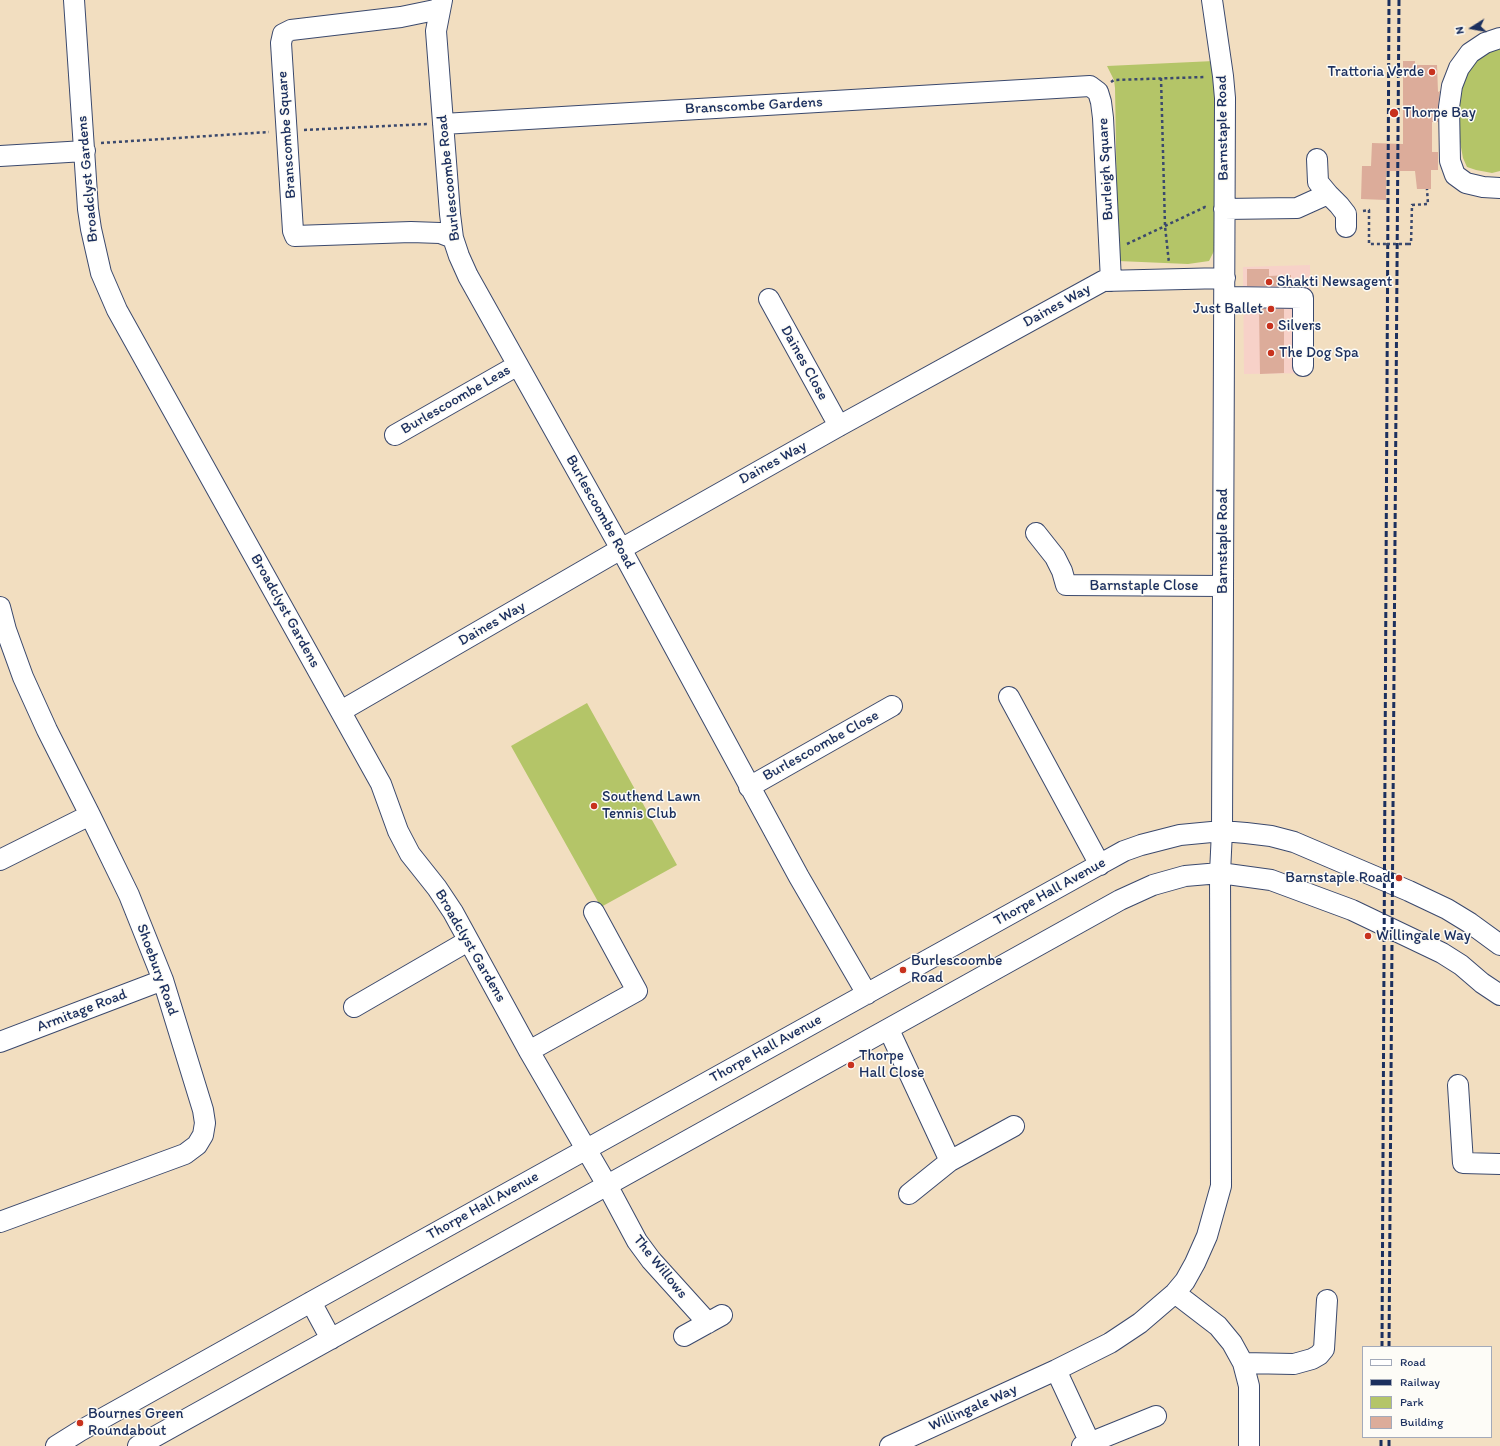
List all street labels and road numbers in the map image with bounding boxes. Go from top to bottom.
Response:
street label: Branscombe Square [274,71,300,199]
street label: Barnstaple Road [1213,75,1233,181]
street label: Branscombe Gardens [685,93,823,119]
street label: Burlescoombe Road [433,114,465,242]
street label: Broadclyst Gardens [73,115,103,243]
street label: Burleigh Square [1094,117,1118,221]
street label: Daines Way [1020,280,1094,332]
street label: Daines Close [776,322,832,404]
street label: Burlescoombe Leas [398,361,514,439]
street label: Daines Way [736,437,810,489]
street label: Burlescoombe Road [561,452,639,572]
street label: Barnstaple Road [1214,488,1232,594]
street label: Broadclyst Gardens [246,551,324,671]
street label: Barnstaple Close [1090,577,1198,595]
street label: Daines Way [455,598,529,650]
street label: Burlescoombe Close [760,707,882,785]
street label: Thorpe Hall Avenue [991,854,1109,930]
street label: Broadclyst Gardens [430,886,510,1006]
street label: Shoebury Road [132,922,182,1018]
street label: Armitage Road [34,986,130,1036]
street label: Thorpe Hall Avenue [707,1011,825,1087]
street label: Thorpe Hall Avenue [424,1168,542,1244]
street label: The Willows [629,1232,691,1302]
street label: Willingale Way [926,1381,1020,1435]

